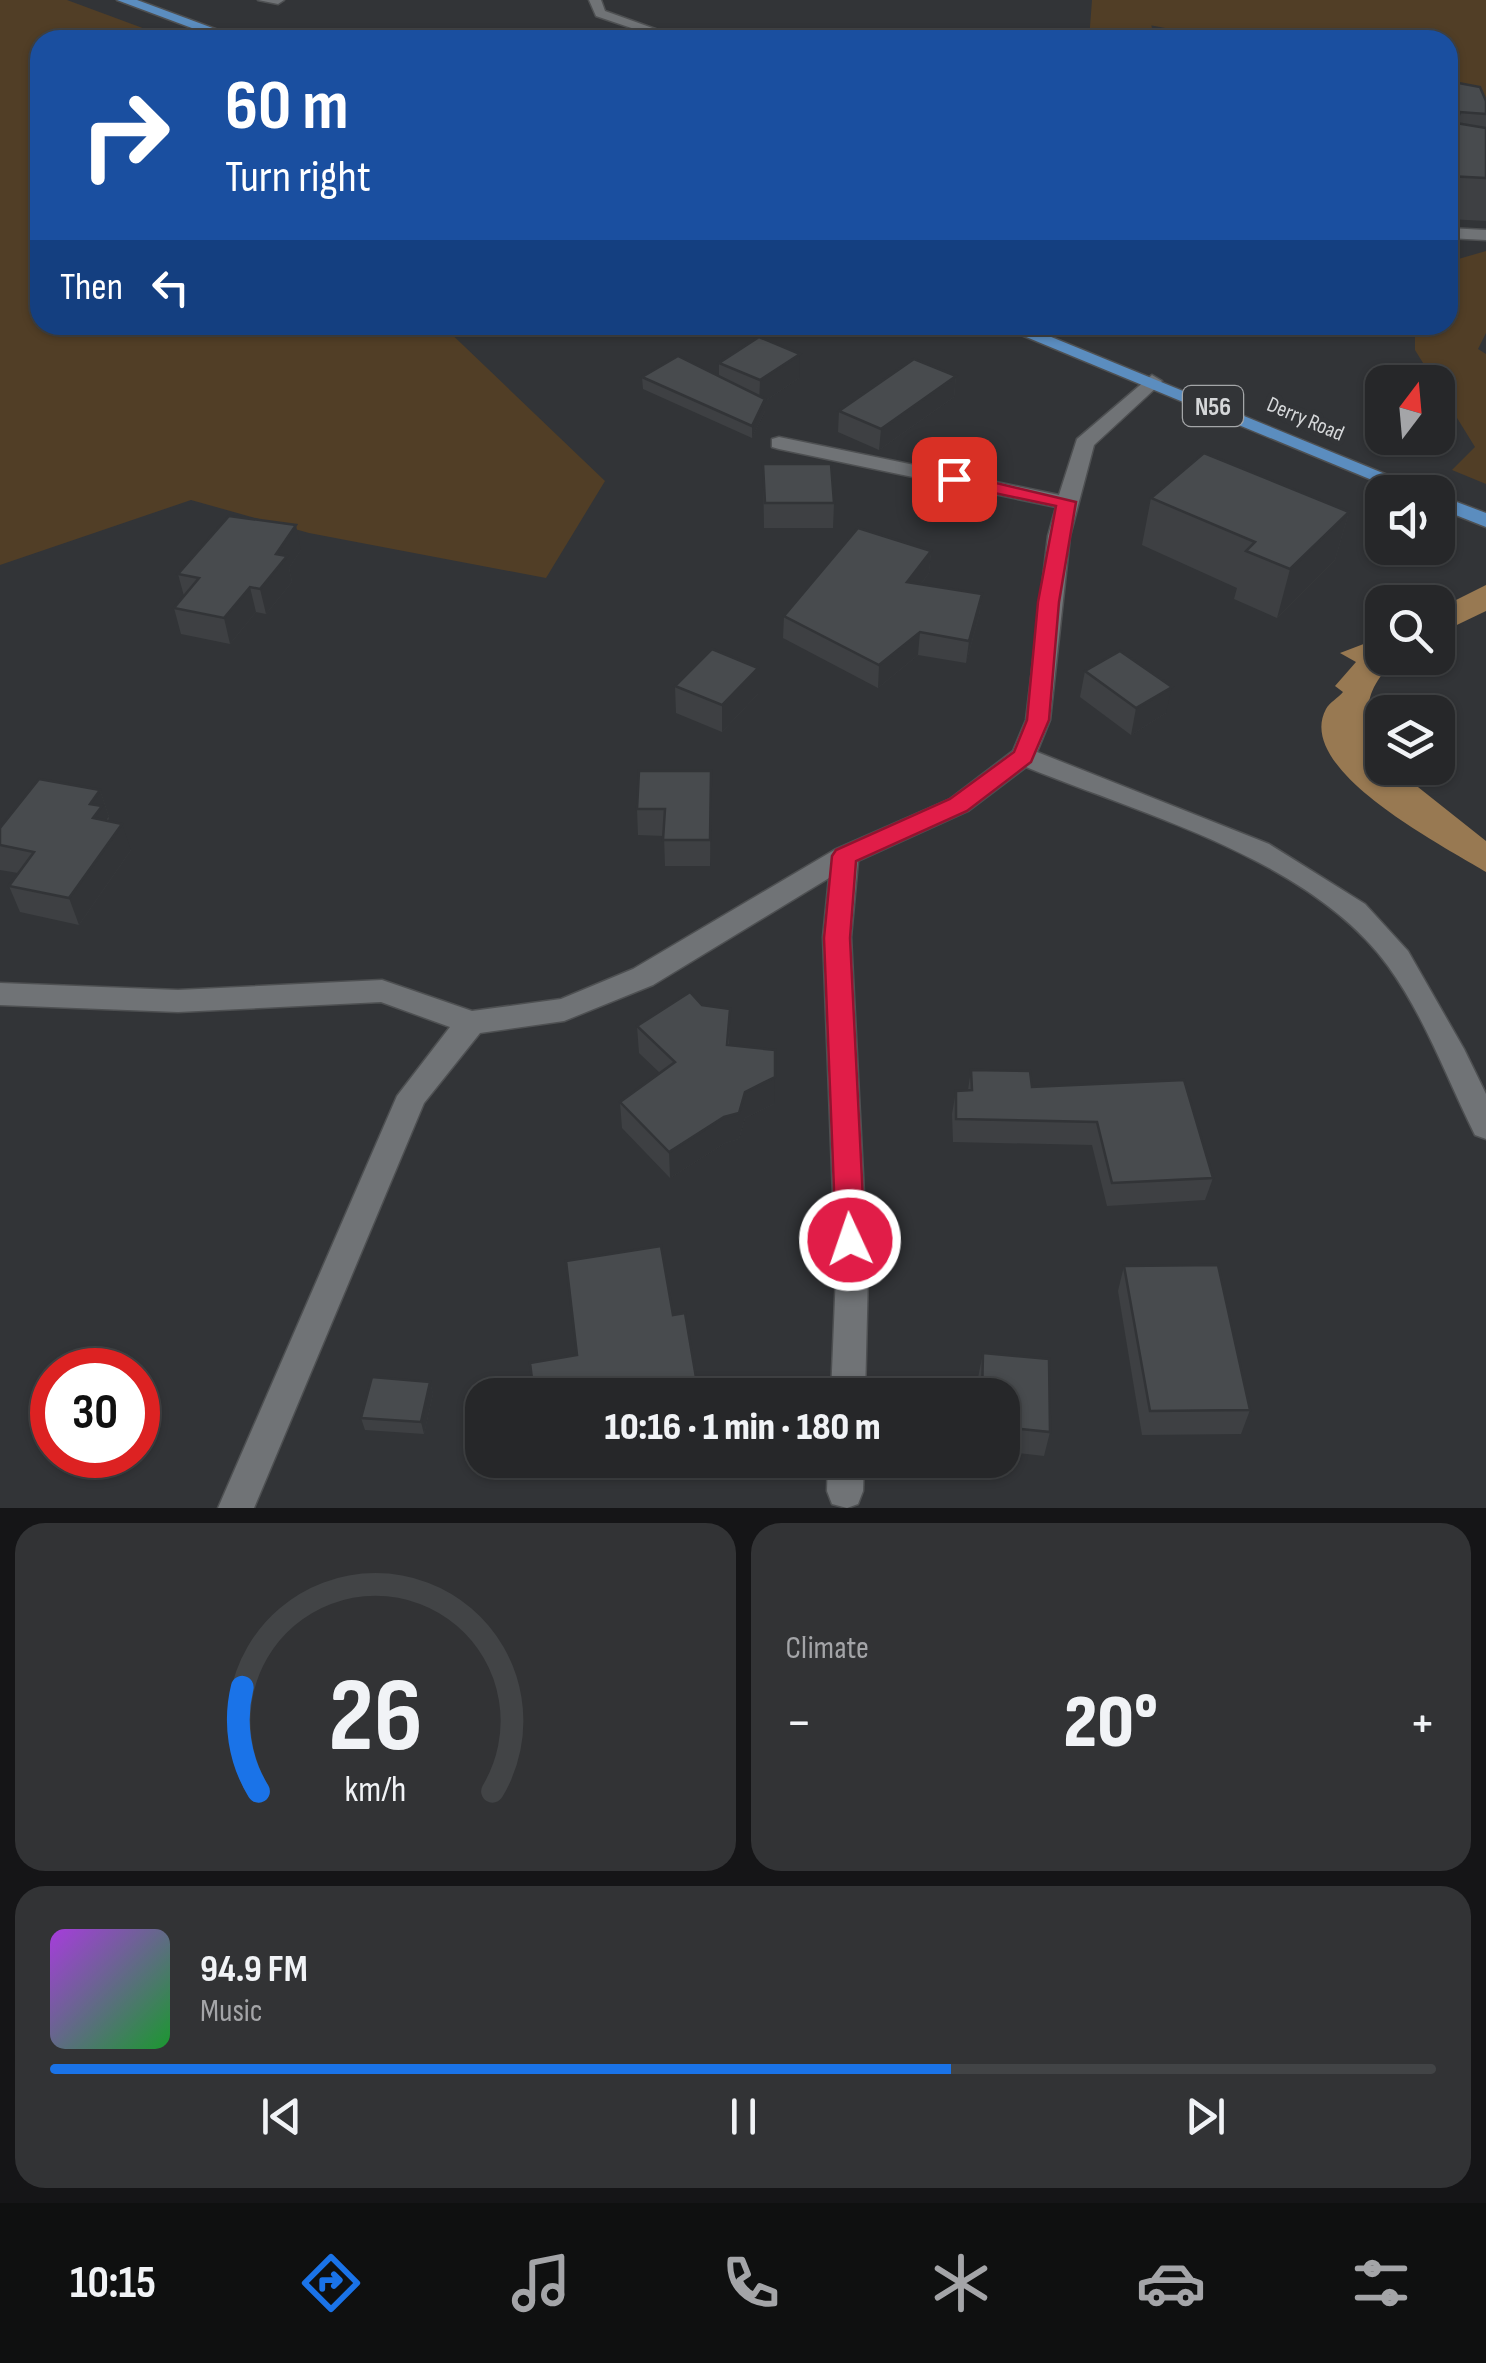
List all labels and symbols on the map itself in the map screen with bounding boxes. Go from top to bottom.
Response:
north arrow [1365,365,1455,455]
road number: N56 [1183,386,1243,426]
street label: Derry Road [1263,391,1348,448]
pin [912,437,997,522]
position arrow [798,1188,902,1292]
speed limit sign: 30 [30,1348,160,1478]

